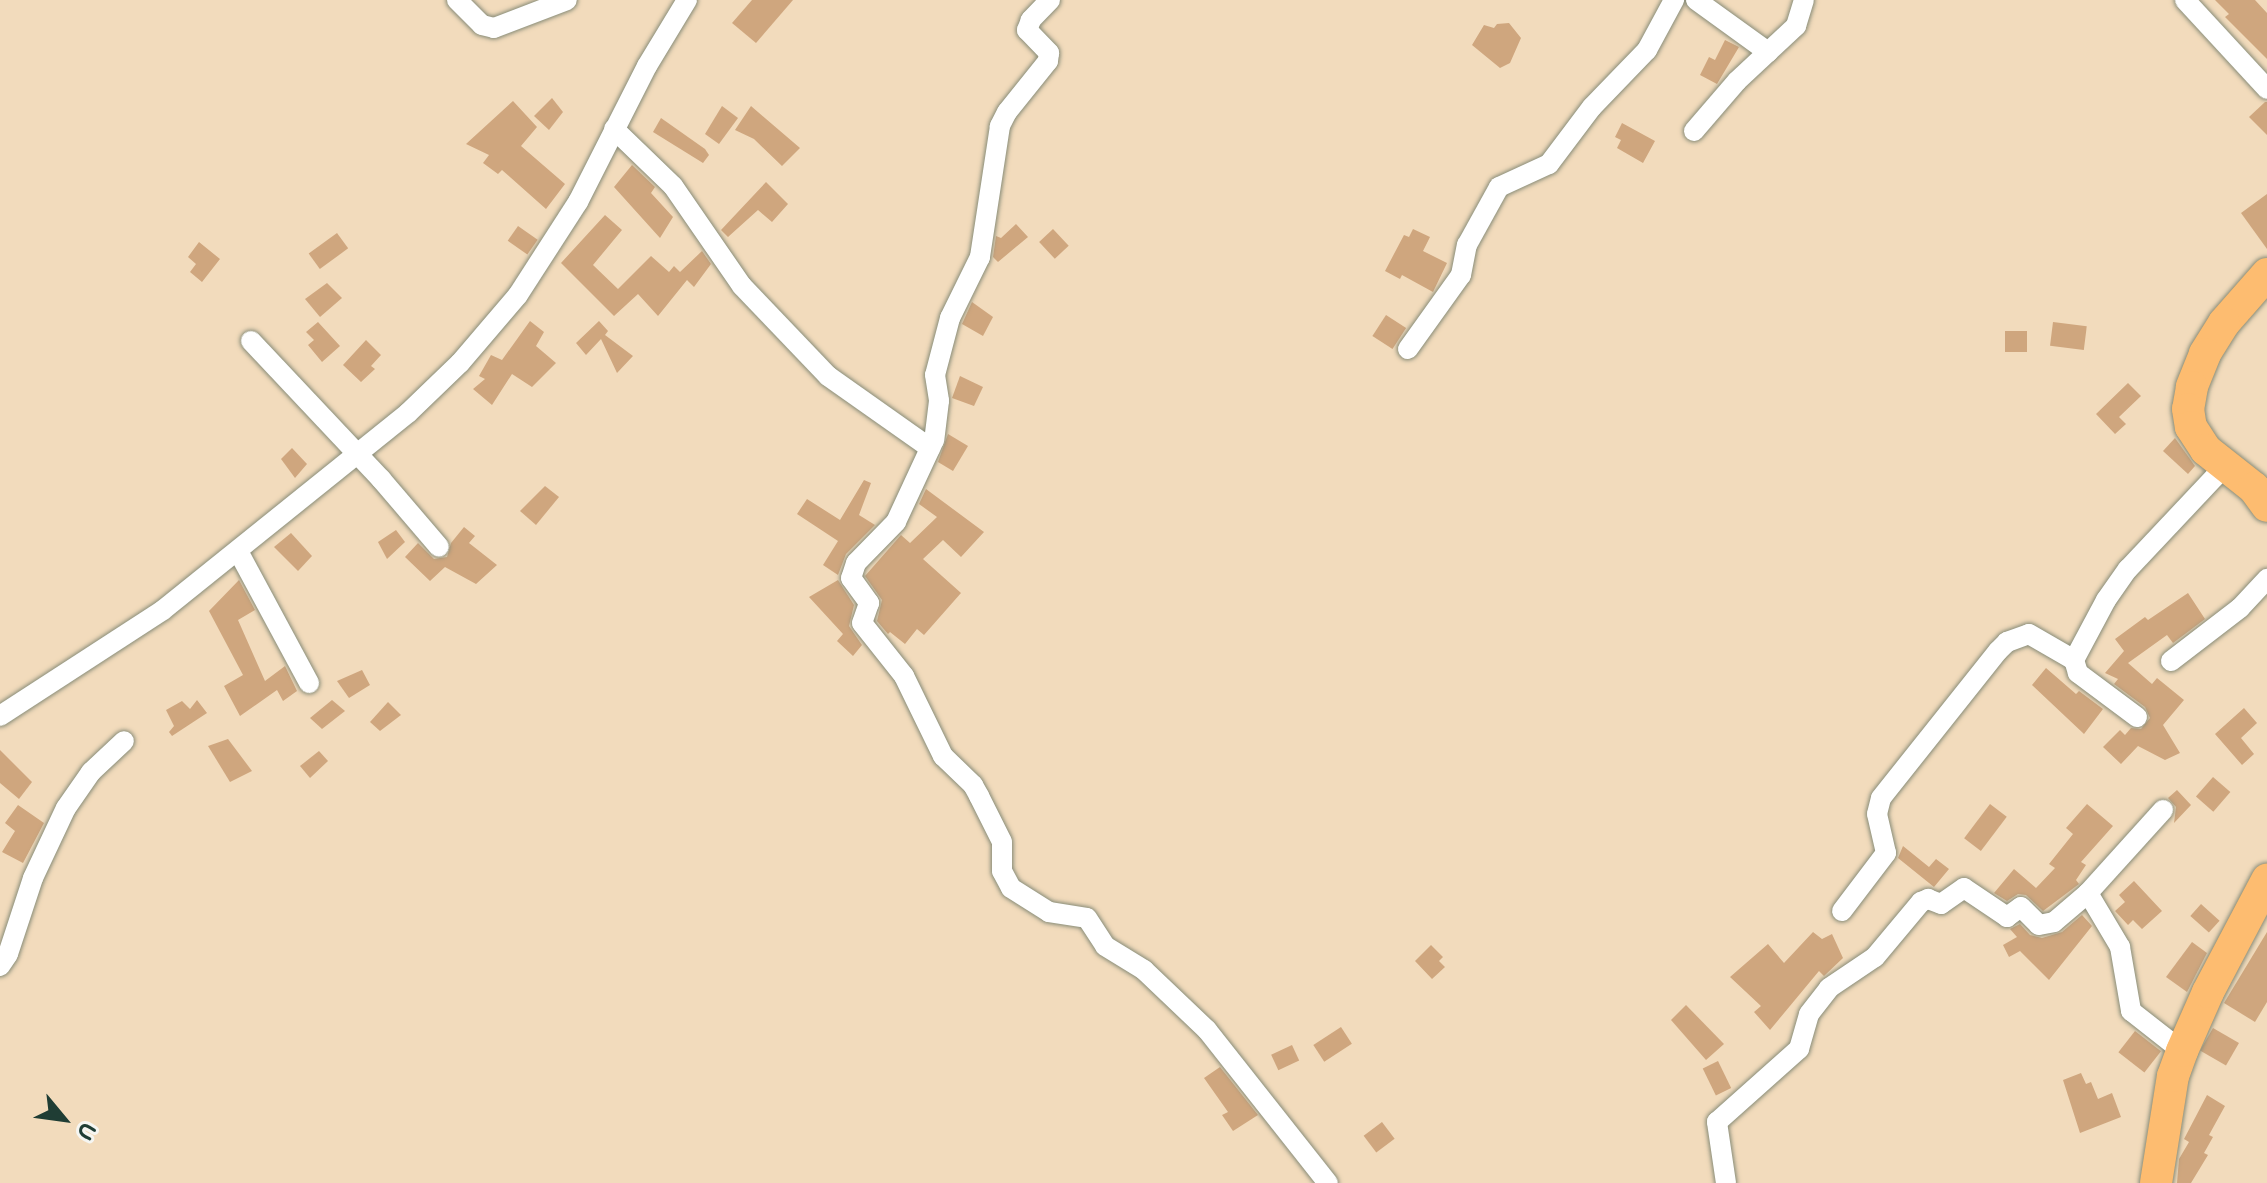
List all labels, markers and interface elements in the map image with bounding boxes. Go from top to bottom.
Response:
north arrow [24,1079,104,1159]
text: U [70,1117,101,1144]

